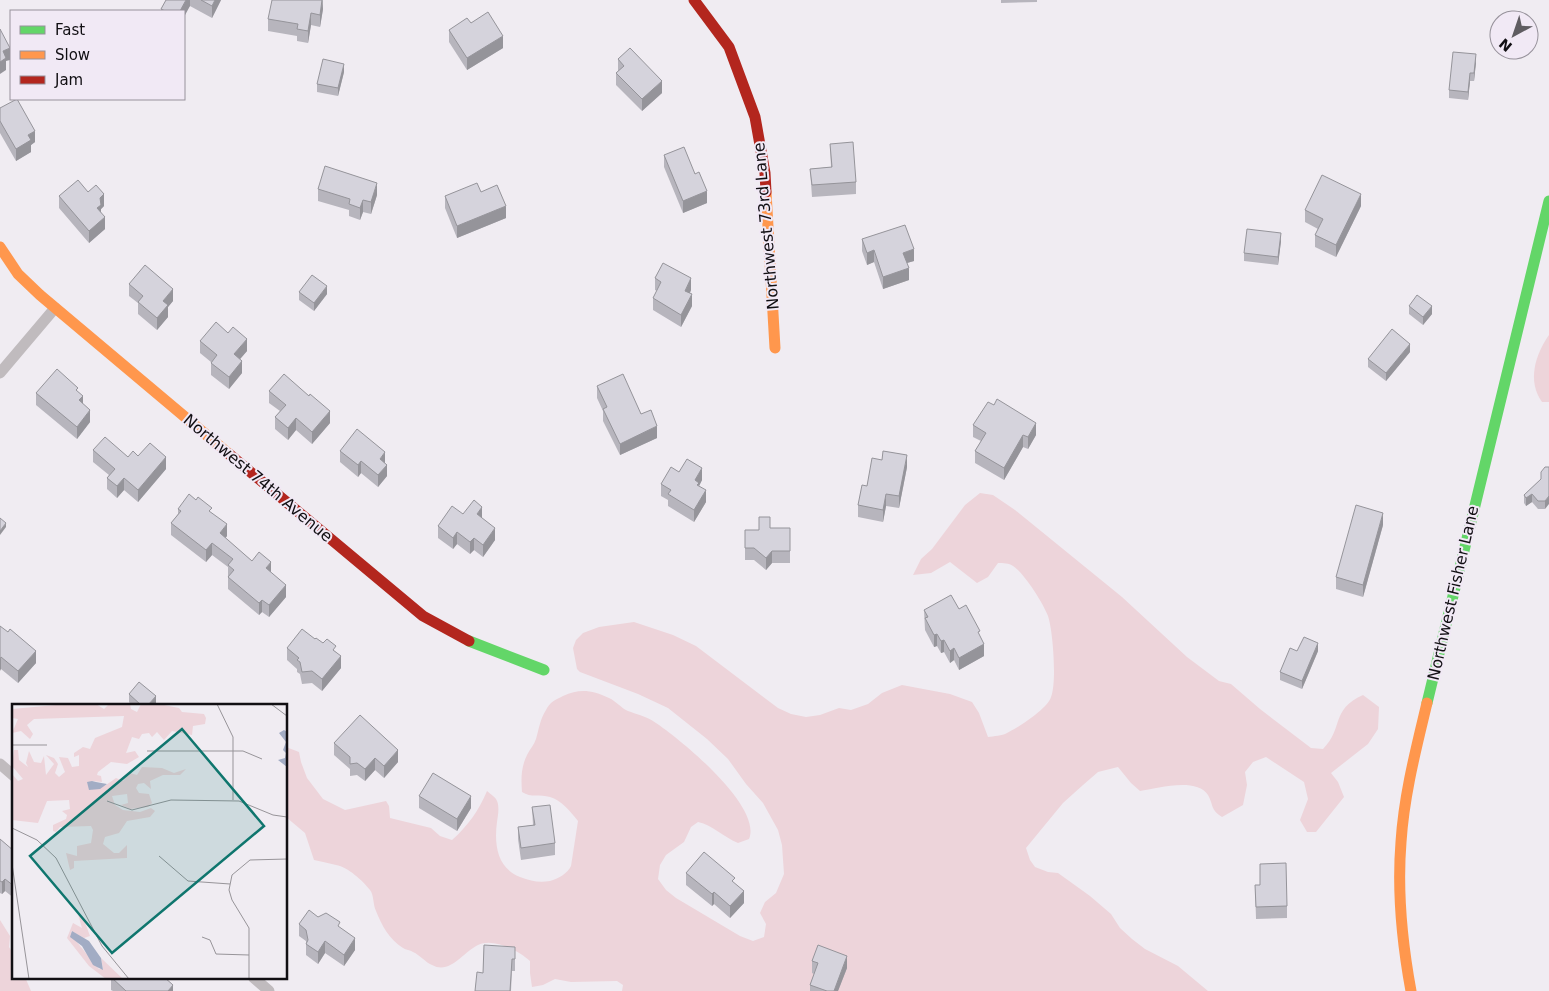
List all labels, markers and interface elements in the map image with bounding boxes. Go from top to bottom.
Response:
legend [10,10,185,100]
north arrow [1489,10,1539,60]
text: Fast [55,21,85,39]
text: N [1496,35,1515,55]
text: Slow [55,46,90,64]
text: Jam [54,71,83,89]
street label: Northwest 73rd Lane [749,141,783,311]
street label: Northwest 74th Avenue [180,410,336,546]
street label: Northwest Fisher Lane [1424,504,1482,682]
inset map [12,704,288,978]

